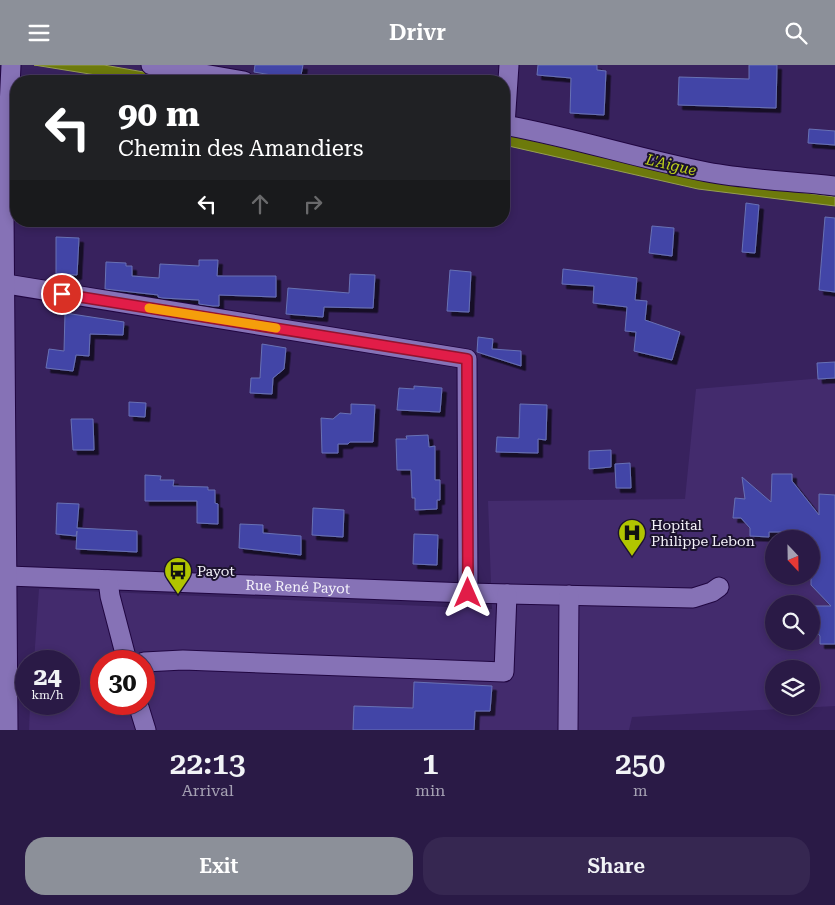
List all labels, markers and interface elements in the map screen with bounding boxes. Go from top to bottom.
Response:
icon: menu [25,19,53,47]
icon: search [782,19,810,47]
text: Drivr [389,20,446,45]
text: 90 m [118,94,200,135]
icon: left [35,95,100,160]
text: Chemin des Amandiers [118,136,363,161]
water label: L'Aigue [643,150,698,180]
icon: left [193,190,221,218]
icon: ahead [246,190,274,218]
icon: right [299,190,327,218]
pin [41,273,83,315]
icon: arrive [48,280,76,308]
place label: Hopital Philippe Lebon [651,517,755,549]
hospital icon: Hopital Philippe Lebon [617,518,647,557]
north arrow [765,530,820,585]
map controls [765,530,820,715]
bus stop icon: Payot [163,556,193,595]
place label: Payot [197,563,235,579]
position arrow [441,566,493,618]
street label: Rue René Payot [245,577,350,597]
button: search [765,595,820,650]
speed limit sign: 30 [90,650,155,715]
button: layers [765,660,820,715]
text: 24 [33,662,62,691]
text: km/h [31,688,64,702]
text: 22:13 [170,746,246,781]
text: 1 [422,746,439,781]
text: 250 [615,746,665,781]
text: Arrival [182,781,234,800]
text: min [415,781,445,800]
text: m [633,781,647,800]
button: Exit [25,837,413,895]
button: Share [423,837,810,895]

